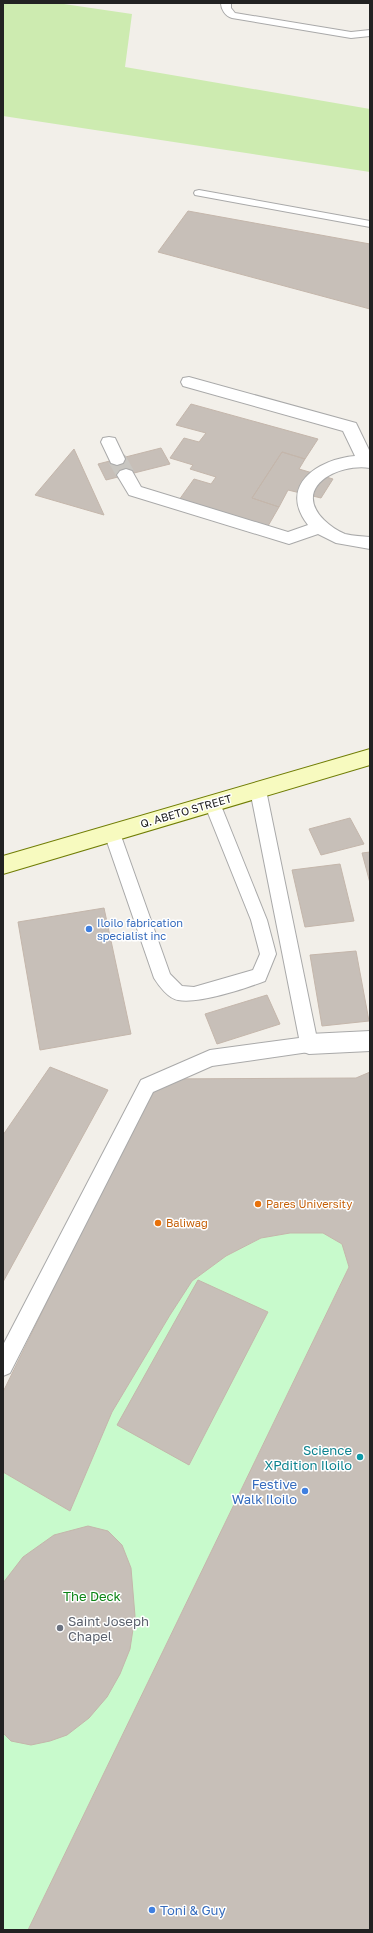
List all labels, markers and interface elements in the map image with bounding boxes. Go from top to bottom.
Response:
street label: Q. ABETO STREET [139,791,233,830]
place label: Iloilo fabrication specialist inc [97,916,183,942]
marker: Iloilo fabrication specialist inc [84,924,94,934]
place label: Pares University [266,1197,352,1210]
marker: Pares University [253,1199,263,1209]
place label: Baliwag [166,1216,208,1229]
marker: Baliwag [153,1218,163,1228]
place label: Science XPdition Iloilo [265,1442,352,1473]
marker: Science XPdition Iloilo [355,1452,365,1462]
place label: Festive Walk Iloilo [232,1476,297,1507]
marker: Festive Walk Iloilo [300,1486,310,1496]
park label: The Deck [63,1588,122,1604]
place label: Saint Joseph Chapel [68,1613,149,1644]
marker: Saint Joseph Chapel [55,1623,65,1633]
place label: Toni & Guy [160,1902,226,1918]
marker: Toni & Guy [147,1905,157,1915]

